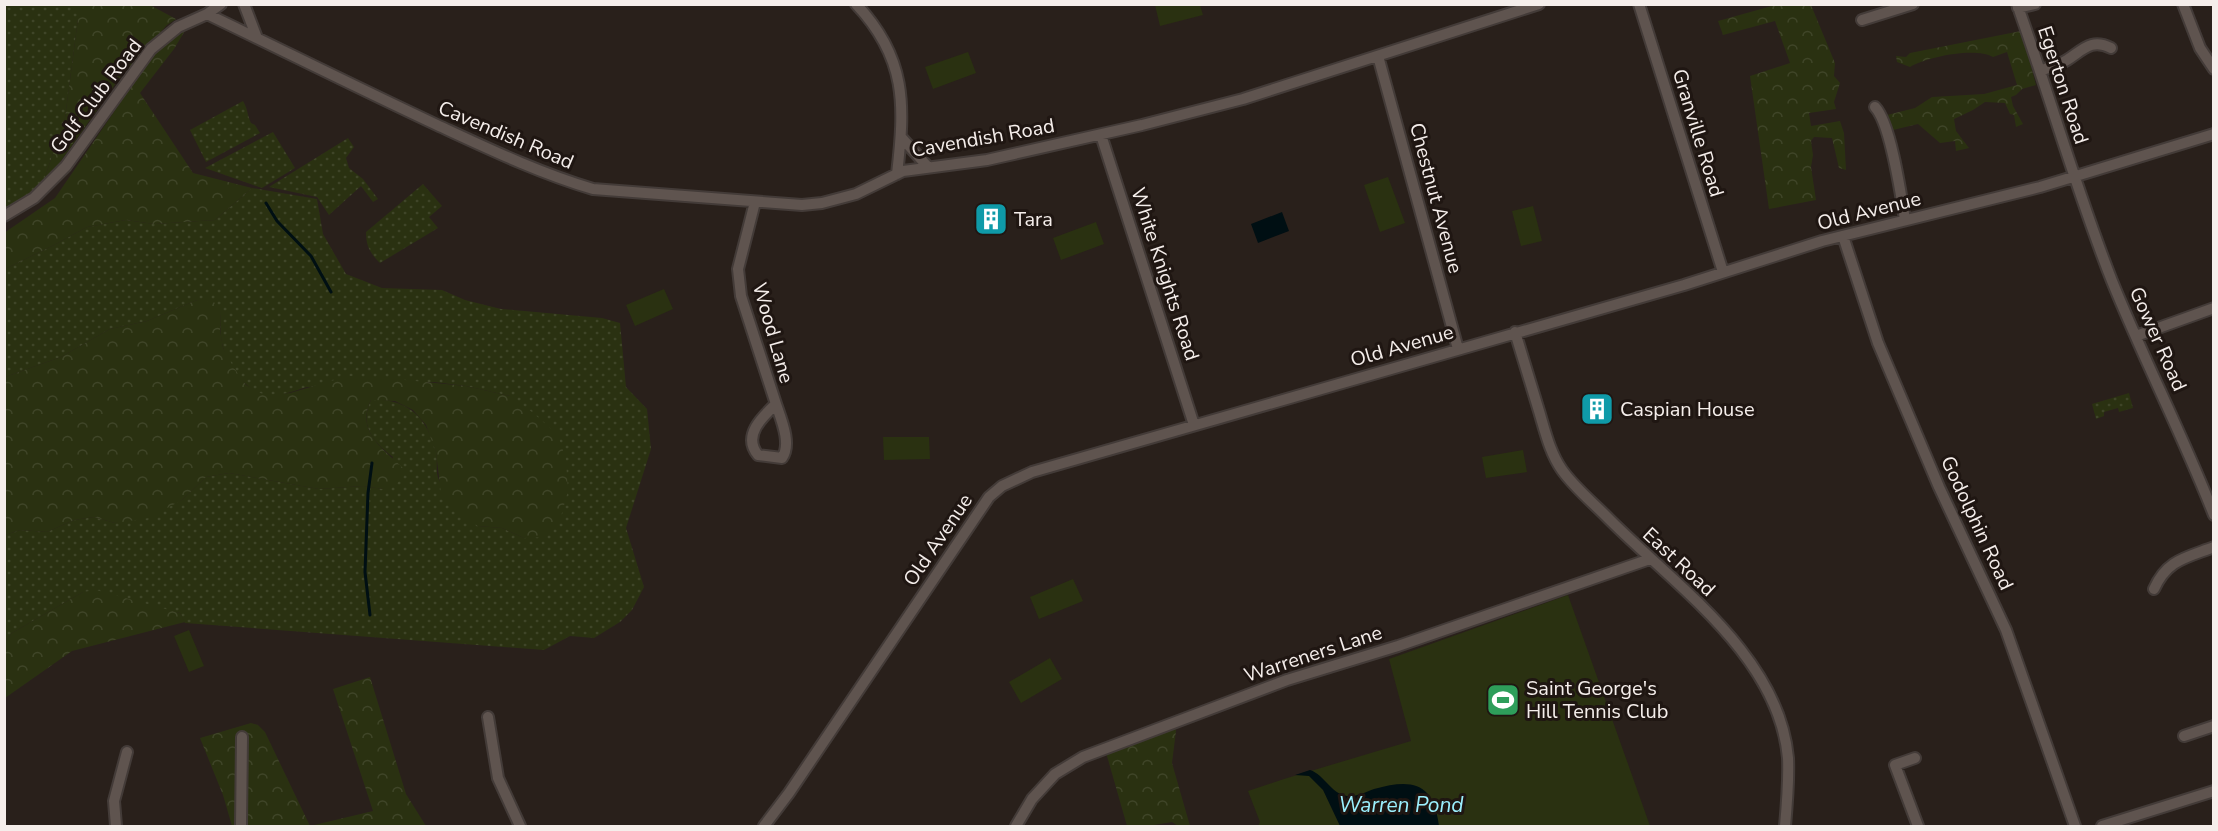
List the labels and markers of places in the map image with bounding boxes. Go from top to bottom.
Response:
building icon: Tara [973,201,1009,237]
place label: Tara [1014,206,1053,233]
building icon: Caspian House [1579,391,1615,427]
place label: Caspian House [1620,396,1755,423]
place label: Saint George's Hill Tennis Club [1526,675,1668,725]
sports icon: Saint George's Hill Tennis Club [1485,682,1521,718]

